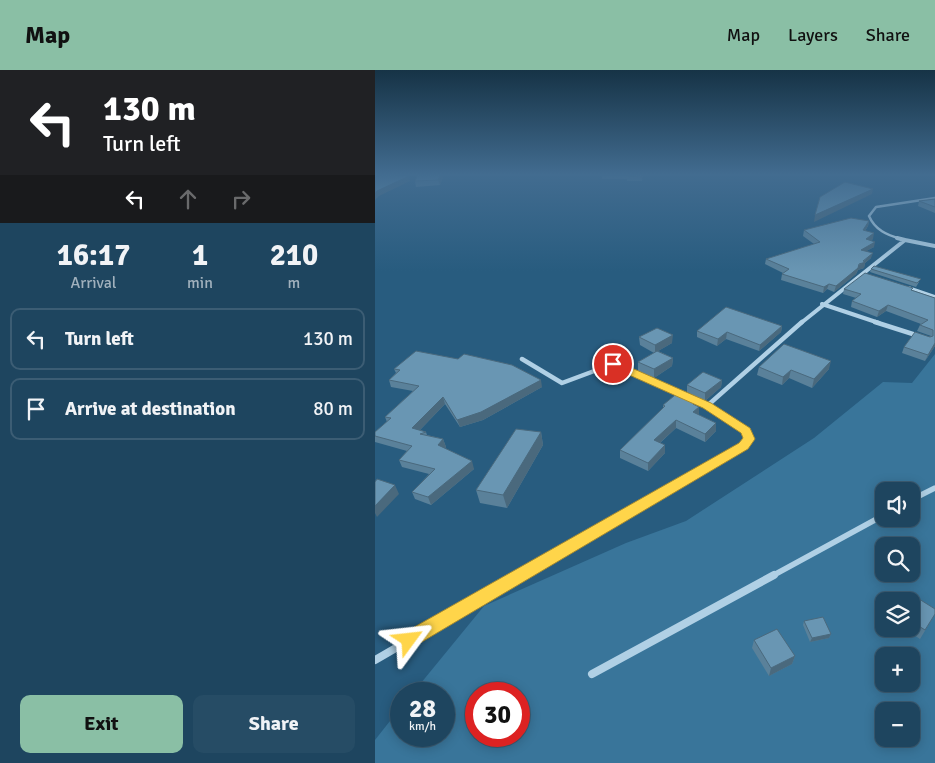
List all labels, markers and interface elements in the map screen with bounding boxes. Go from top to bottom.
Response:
text: Map [25,20,70,50]
text: Map [727,24,760,46]
text: Layers [788,24,838,46]
text: Share [866,24,910,46]
text: 130 m [103,87,196,130]
icon: left [20,90,85,155]
text: Turn left [103,130,181,157]
icon: left [121,185,149,213]
icon: ahead [174,185,202,213]
icon: right [227,185,255,213]
text: 16:17 [57,237,130,274]
text: 1 [192,237,208,274]
text: 210 [270,237,318,274]
text: Arrival [70,273,117,293]
text: min [187,273,213,293]
text: m [288,273,300,293]
icon: left [22,325,50,353]
text: Turn left [65,327,134,351]
text: 130 m [303,327,353,351]
pin [592,343,634,385]
icon: arrive [599,350,627,378]
icon: arrive [22,395,50,423]
text: Arrive at destination [65,397,236,421]
text: 80 m [313,397,353,421]
map controls [875,482,920,747]
button: sound [875,482,920,527]
button: search [875,537,920,582]
button: layers [875,592,920,637]
position arrow [382,613,434,665]
button: + [875,647,920,692]
speed limit sign: 30 [465,682,530,747]
text: 28 [409,693,436,724]
button: Exit [20,695,183,753]
button: Share [193,695,355,753]
button: − [875,702,920,747]
text: km/h [409,719,436,734]

